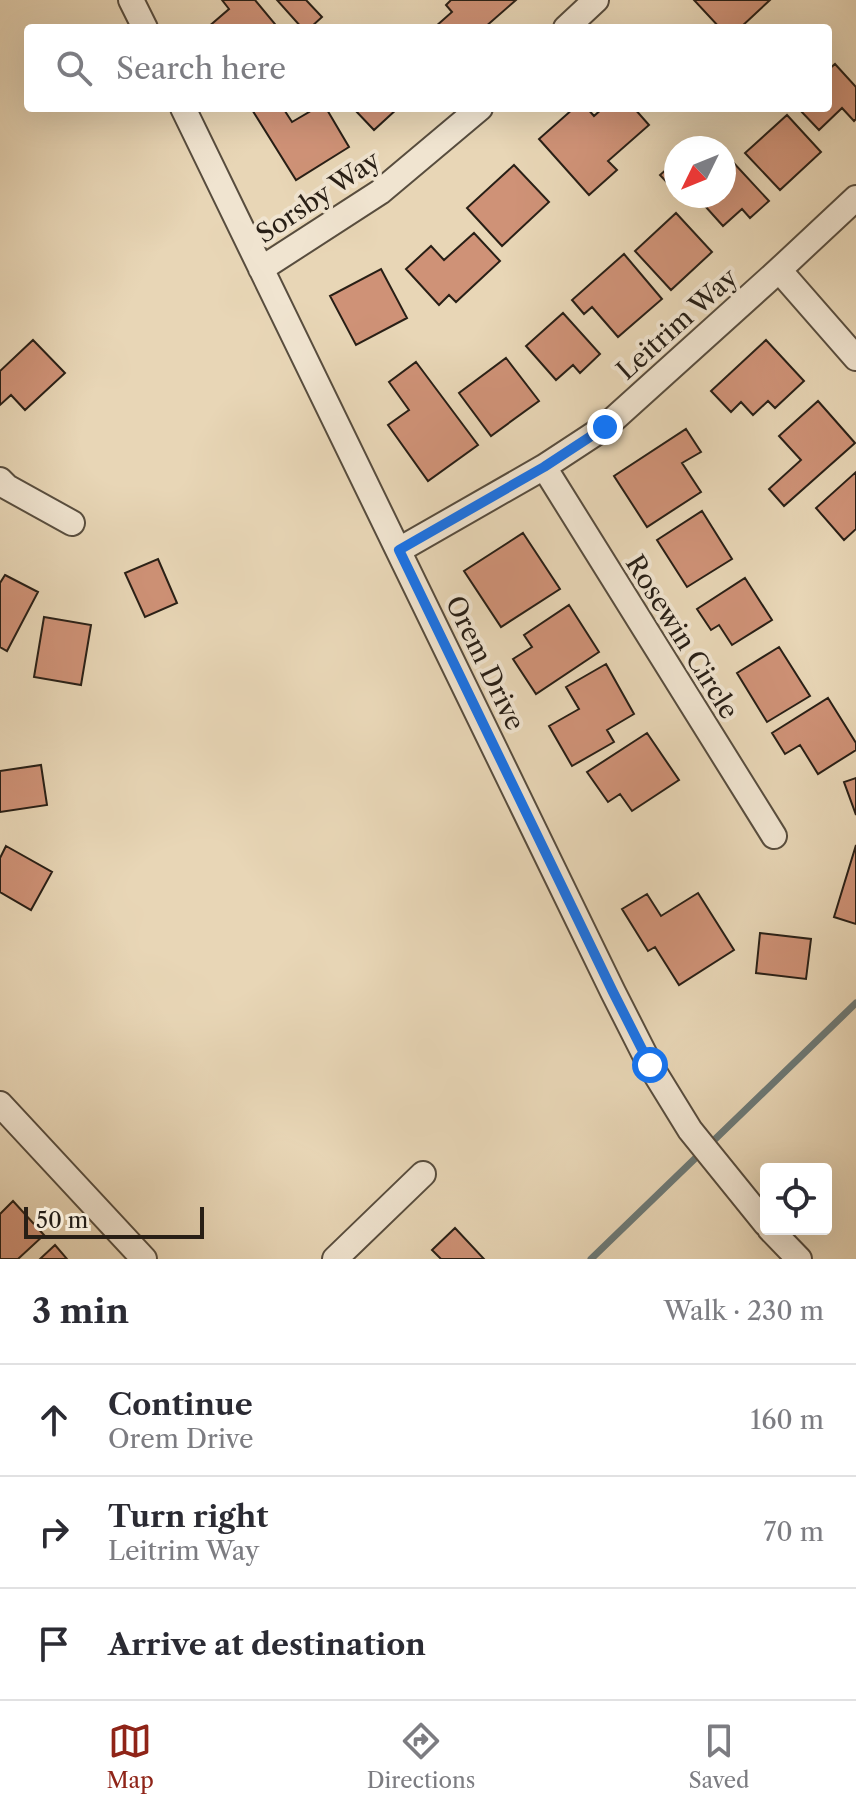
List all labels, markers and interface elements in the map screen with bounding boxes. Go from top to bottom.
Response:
search box [24,24,832,112]
icon: search [52,46,96,90]
text: Search here [116,50,286,87]
north arrow [664,136,736,208]
street label: Sorsby Way [250,144,386,250]
street label: Leitrim Way [610,261,744,387]
route end [587,409,623,445]
street label: Rosewin Circle [619,549,745,725]
street label: Orem Drive [439,591,531,735]
route start [632,1047,668,1083]
map controls [760,1163,832,1235]
button: locate [760,1163,832,1235]
scale bar [24,1203,204,1239]
text: 50 m [36,1207,88,1234]
text: 3 min [32,1290,129,1332]
text: Walk · 230 m [664,1295,824,1327]
text: Continue [108,1386,253,1423]
icon: ahead [32,1398,76,1442]
text: 160 m [750,1404,824,1436]
text: Orem Drive [108,1423,253,1455]
text: Turn right [108,1498,268,1535]
icon: right [32,1510,76,1554]
text: 70 m [764,1516,824,1548]
text: Leitrim Way [108,1535,259,1567]
icon: arrive [32,1622,76,1666]
text: Arrive at destination [108,1626,426,1663]
tab: Map [106,1719,154,1794]
tab: Directions [367,1719,475,1794]
tab: Saved [688,1719,749,1794]

